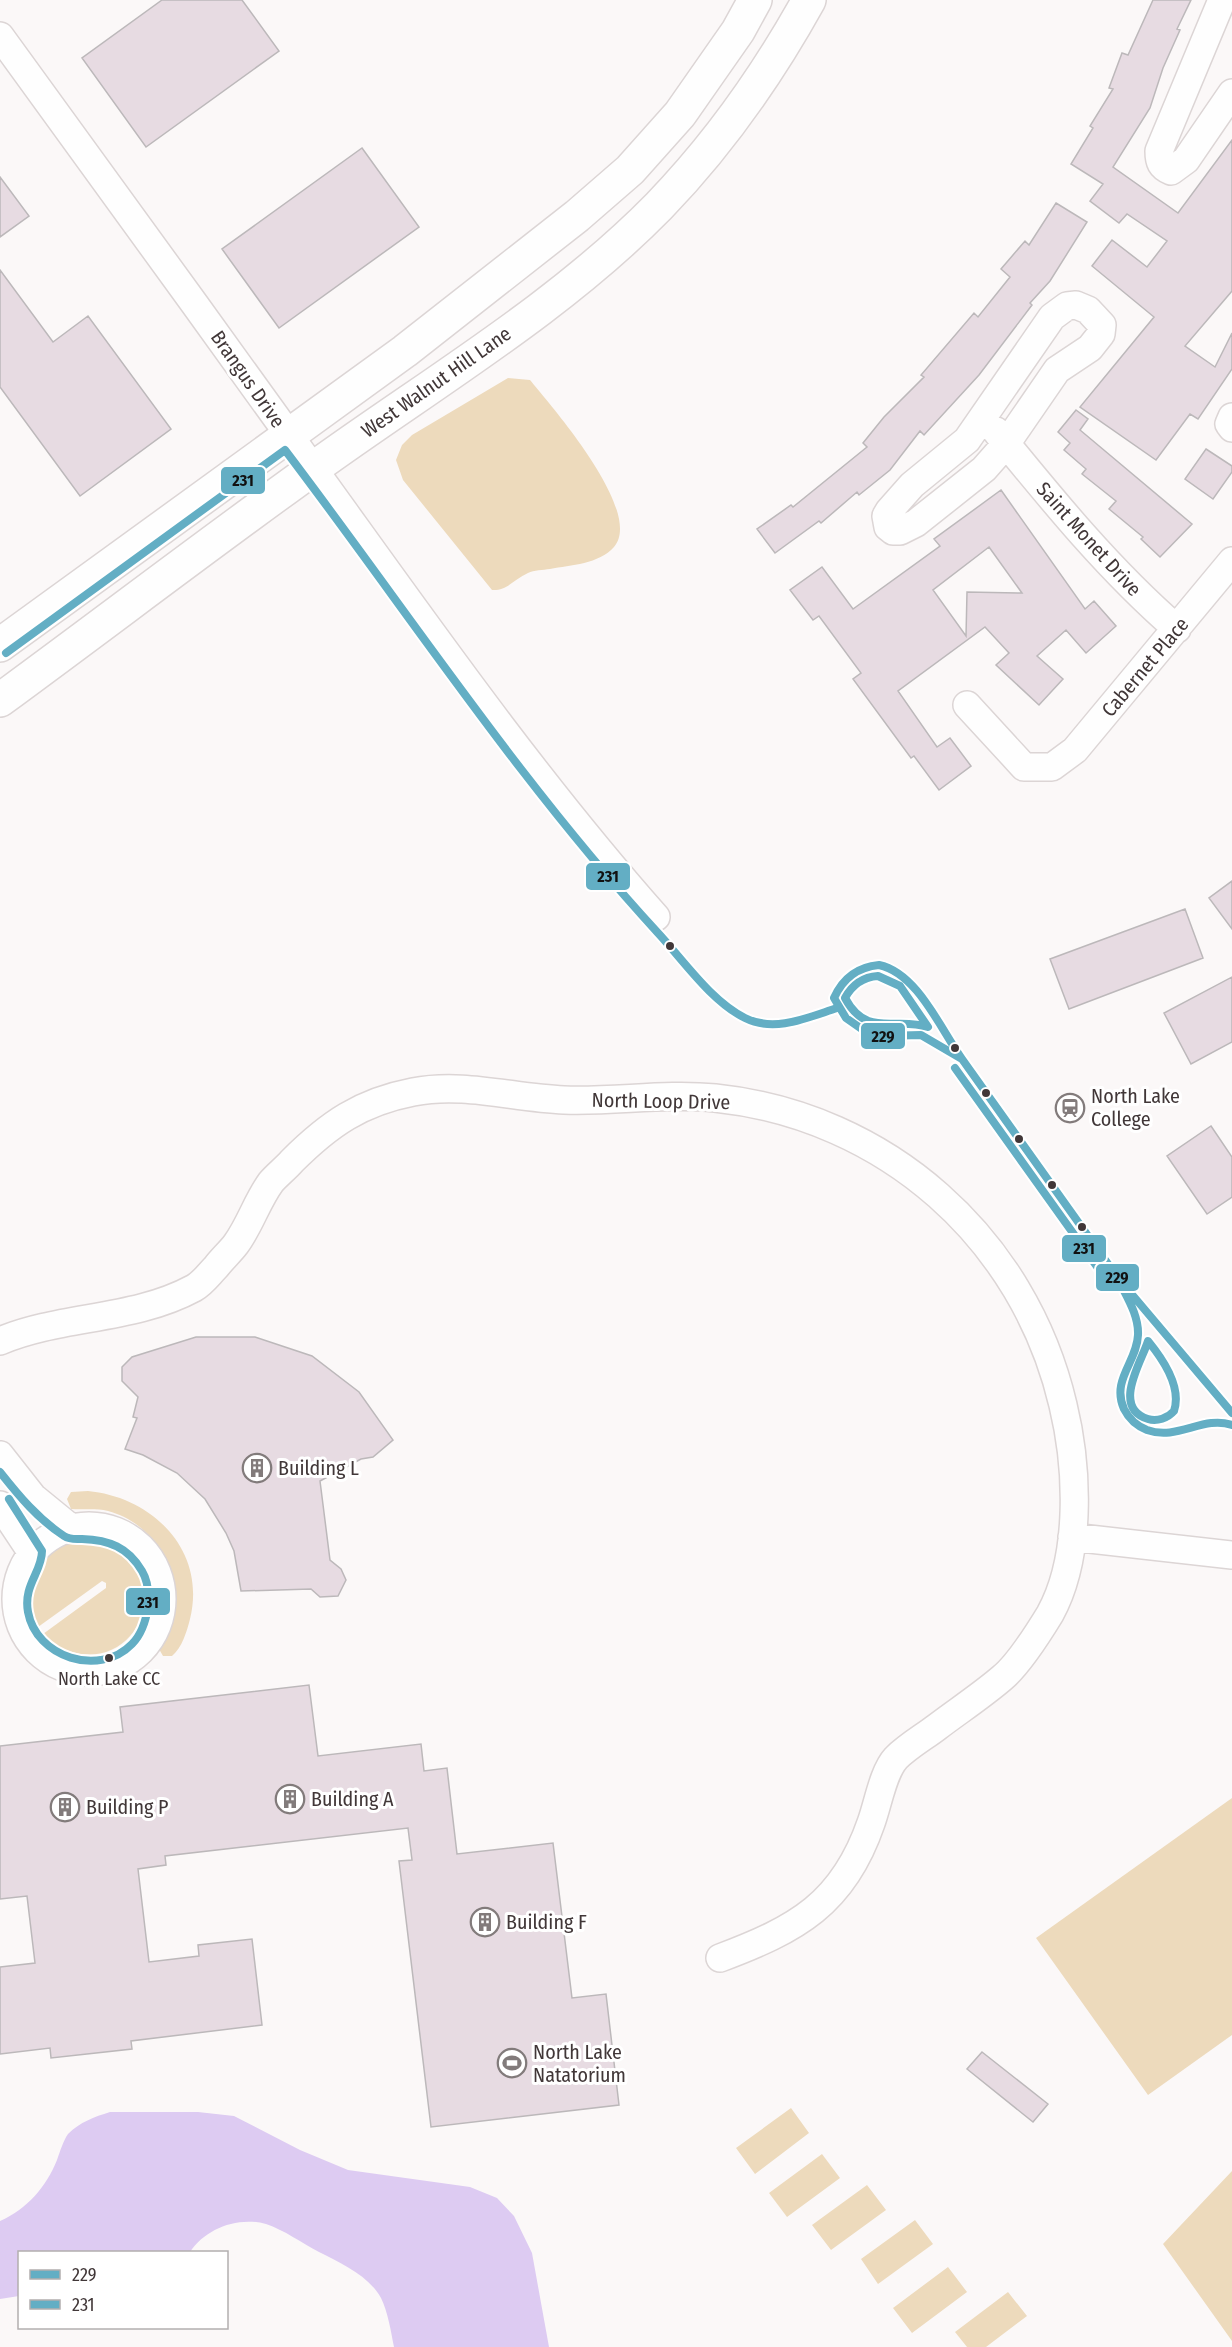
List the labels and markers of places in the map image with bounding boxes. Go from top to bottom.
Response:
unlabelled marker [664,940,676,952]
unlabelled marker [949,1042,961,1054]
place label: North Lake College [1091,1084,1180,1131]
unlabelled marker [980,1087,992,1099]
station icon: North Lake College [1054,1092,1086,1124]
unlabelled marker [1013,1133,1025,1145]
unlabelled marker [1046,1179,1058,1191]
unlabelled marker [1076,1221,1088,1233]
building icon: Building L [241,1452,273,1484]
place label: Building L [278,1456,359,1480]
marker: North Lake CC [103,1652,115,1664]
place label: North Lake CC [58,1668,160,1690]
building icon: Building A [274,1783,306,1815]
place label: Building A [311,1787,394,1811]
building icon: Building P [49,1791,81,1823]
place label: Building P [86,1795,168,1819]
building icon: Building F [469,1906,501,1938]
place label: Building F [506,1910,587,1934]
place label: North Lake Natatorium [533,2040,626,2087]
sports icon: North Lake Natatorium [496,2047,528,2079]

